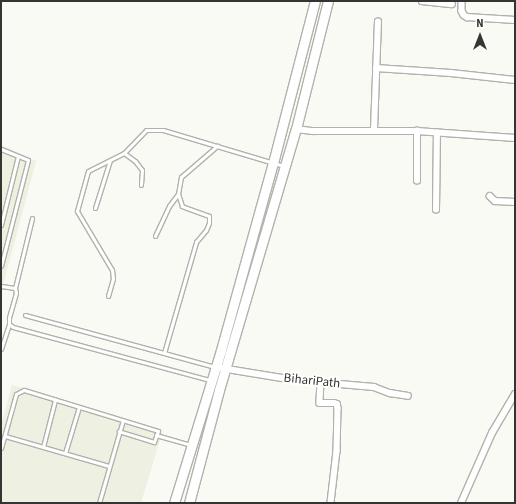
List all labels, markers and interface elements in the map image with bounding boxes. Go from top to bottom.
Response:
north arrow [460,16,500,56]
text: N [476,16,484,31]
street label: BihariPath [283,370,341,392]

